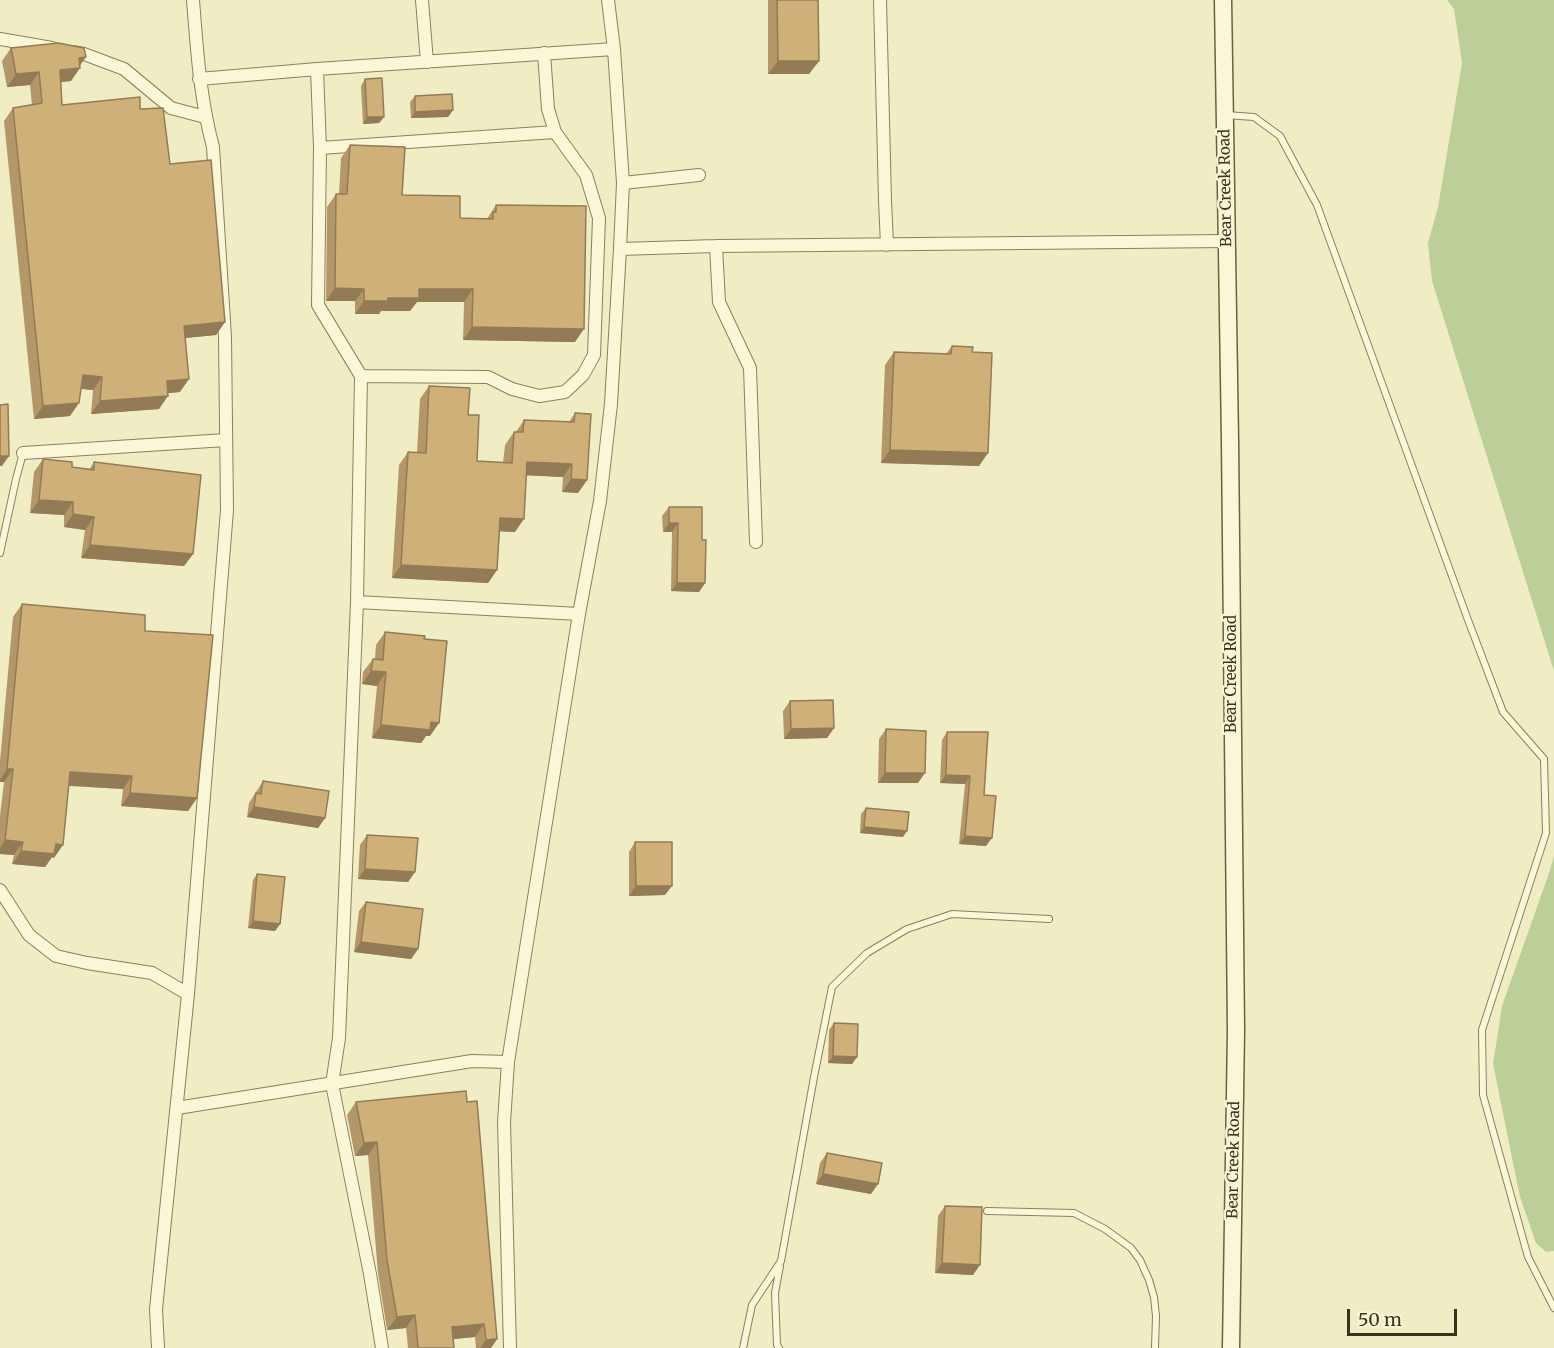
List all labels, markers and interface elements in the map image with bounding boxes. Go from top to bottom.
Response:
street label: Bear Creek Road [1216,129,1236,247]
street label: Bear Creek Road [1223,615,1241,733]
street label: Bear Creek Road [1224,1101,1244,1219]
scale bar [1350,1297,1460,1335]
text: 50 m [1358,1308,1402,1331]

